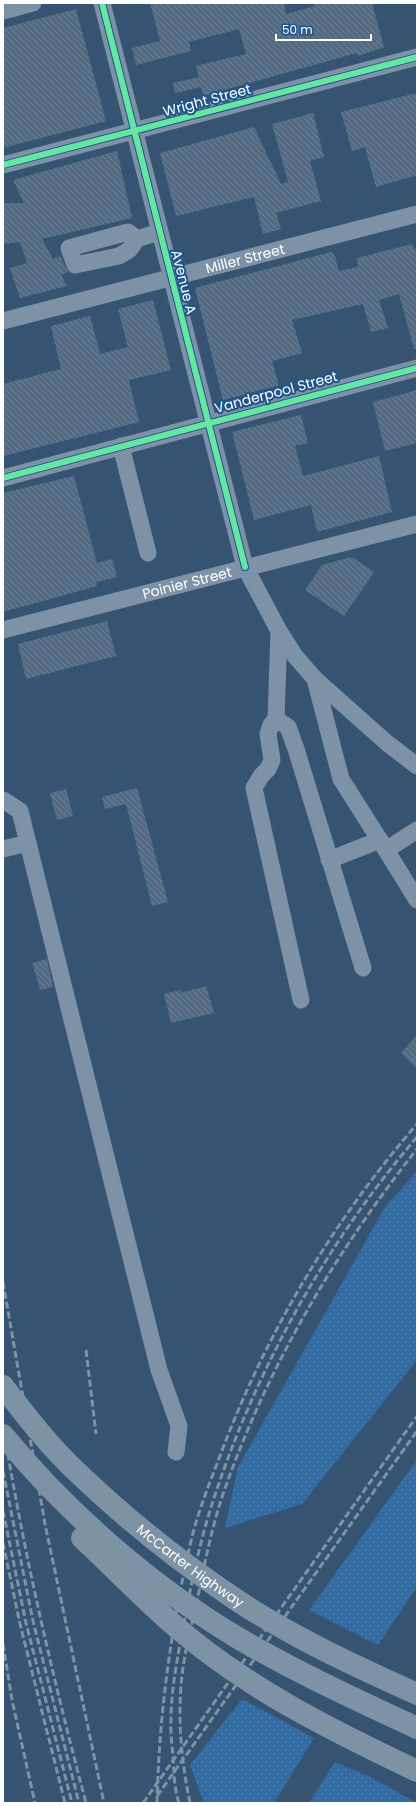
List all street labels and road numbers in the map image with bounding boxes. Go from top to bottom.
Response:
street label: Wright Street [161,79,253,121]
street label: Miller Street [203,239,287,278]
street label: Avenue A [166,248,202,316]
street label: Vanderpool Street [212,366,340,418]
street label: Poinier Street [140,562,234,604]
street label: McCarter Highway [132,1519,248,1612]

